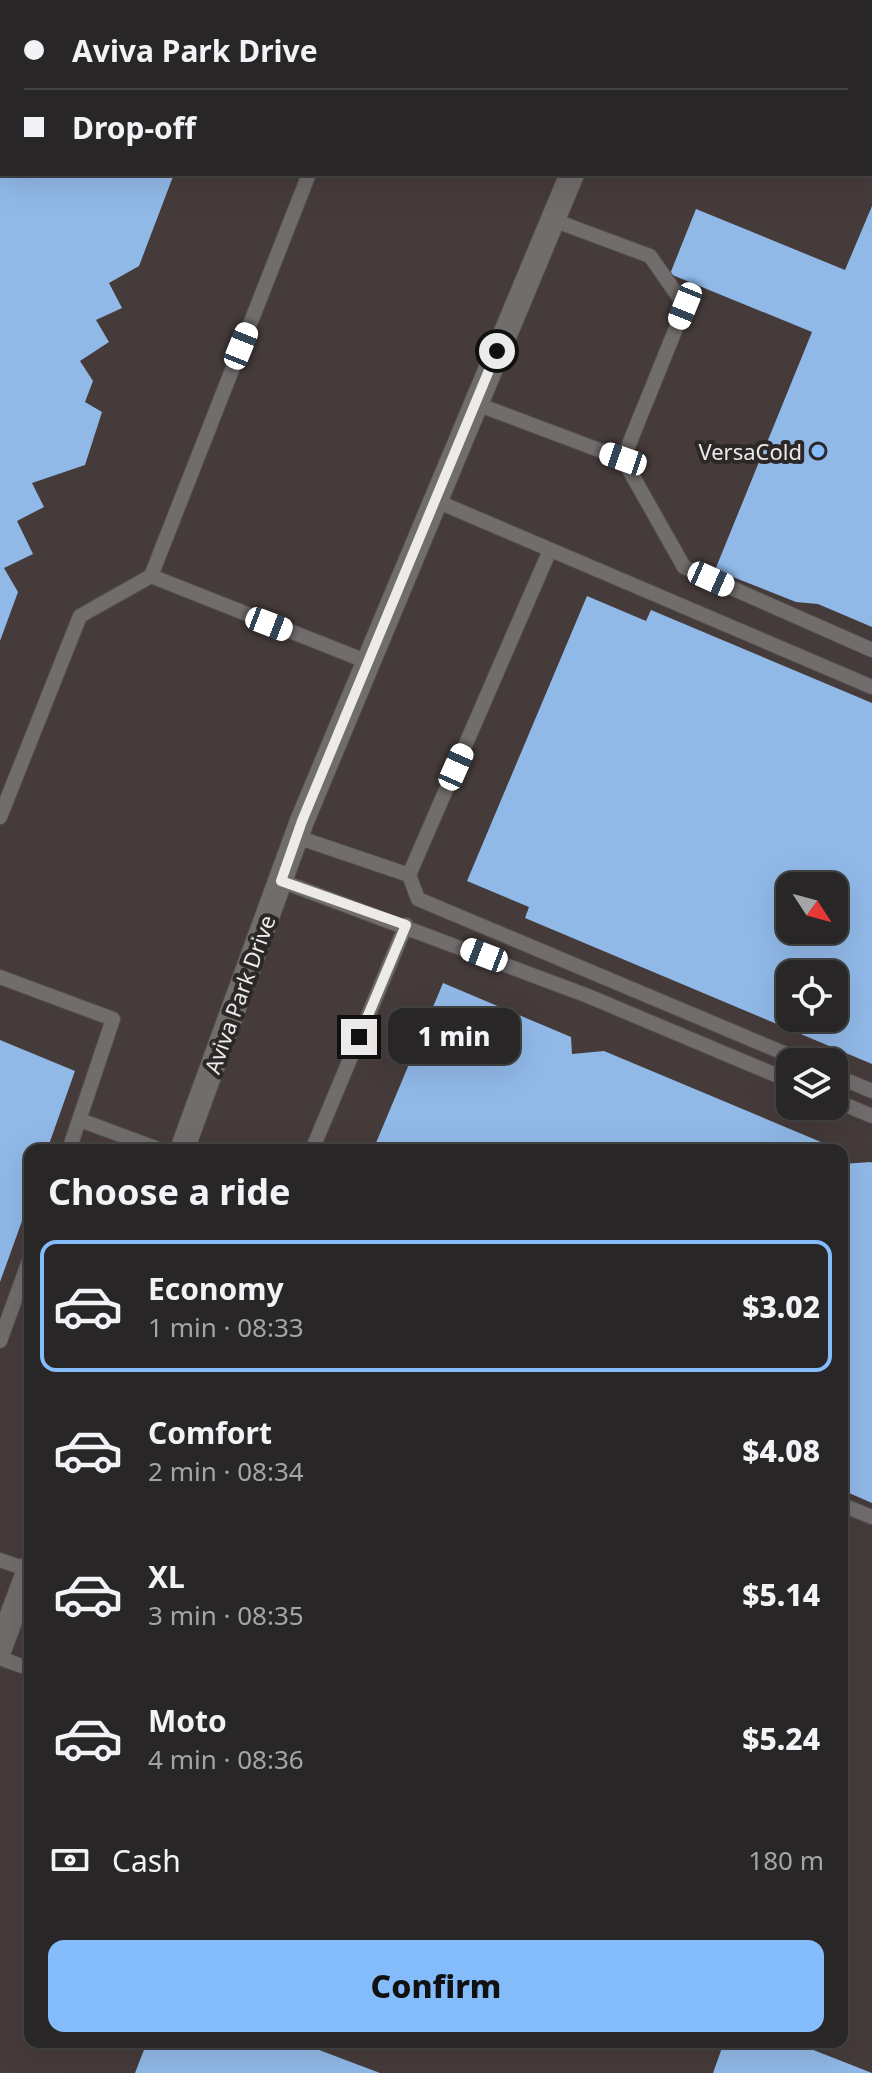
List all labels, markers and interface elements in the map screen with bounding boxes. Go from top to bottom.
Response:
text: Aviva Park Drive [72,30,318,71]
text: Drop-off [72,107,196,148]
car [665,279,705,333]
car [221,319,261,373]
route start [479,333,515,369]
place label: VersaCold [698,436,802,466]
car [596,440,650,478]
marker: VersaCold [809,442,827,460]
car [684,558,738,600]
car [242,604,296,644]
car [435,740,477,794]
north arrow [776,872,848,944]
map controls [776,872,848,1120]
street label: Aviva Park Drive [196,911,282,1077]
car [457,935,511,975]
button: locate [776,960,848,1032]
callout: 1 min [387,1009,519,1065]
text: 1 min [418,1018,490,1054]
route end [341,1019,377,1055]
button: layers [776,1048,848,1120]
text: Choose a ride [48,1167,290,1216]
text: Economy [148,1268,284,1309]
icon: car [52,1270,124,1342]
text: $3.02 [742,1286,820,1327]
text: 1 min · 08:33 [148,1309,304,1345]
text: Comfort [148,1412,272,1453]
icon: car [52,1414,124,1486]
text: $4.08 [742,1430,820,1471]
text: 2 min · 08:34 [148,1453,304,1489]
text: XL [148,1556,185,1597]
icon: car [52,1558,124,1630]
text: $5.14 [742,1574,820,1615]
text: 3 min · 08:35 [148,1597,304,1633]
text: Moto [148,1700,227,1741]
icon: car [52,1702,124,1774]
text: $5.24 [742,1718,820,1759]
text: 4 min · 08:36 [148,1741,304,1777]
icon: cash [48,1838,92,1882]
text: Cash [112,1840,181,1881]
text: 180 m [748,1842,824,1878]
button: Confirm [48,1940,824,2032]

